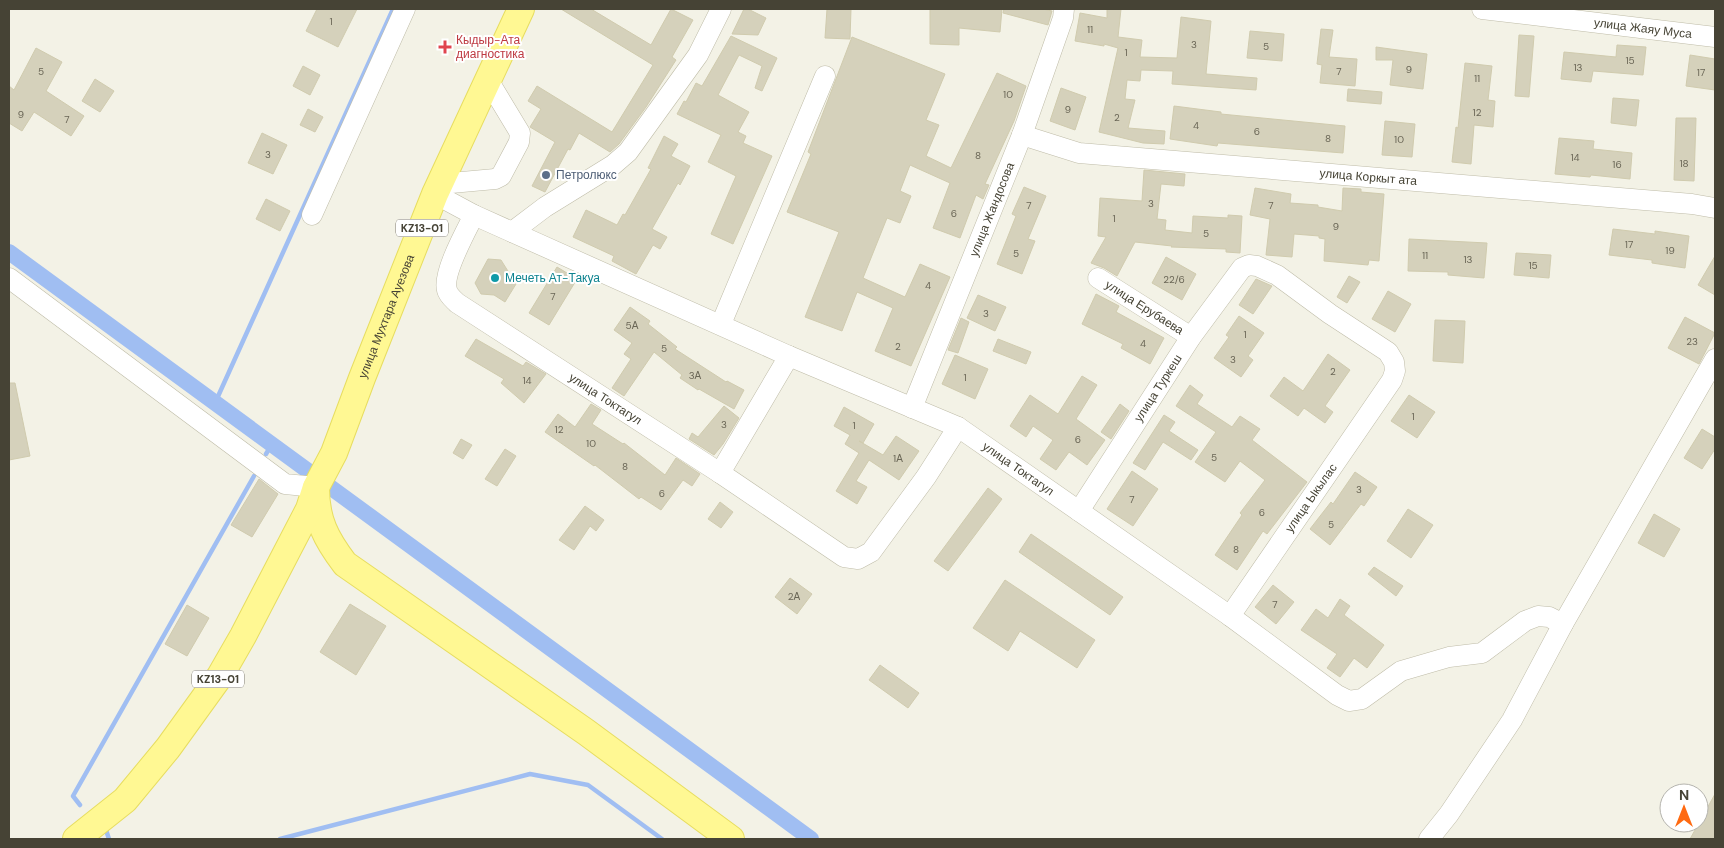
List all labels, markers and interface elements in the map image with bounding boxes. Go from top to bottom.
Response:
house number: 1 [329,15,333,28]
street label: улица Жаяу Муса [1593,15,1693,42]
house number: 11 [1087,23,1093,36]
place label: Кыдыр-Ата диагностика [456,32,525,62]
house number: 3 [1191,38,1197,51]
marker: Кыдыр-Ата диагностика [438,40,452,54]
house number: 5 [1263,40,1269,53]
house number: 1 [1124,46,1128,59]
house number: 15 [1625,54,1635,67]
house number: 13 [1573,61,1583,74]
house number: 9 [1406,63,1412,76]
house number: 5 [38,65,44,78]
house number: 7 [1336,65,1342,78]
house number: 17 [1697,66,1705,79]
house number: 11 [1474,72,1480,85]
house number: 10 [1003,88,1013,101]
house number: 9 [1065,103,1071,116]
house number: 12 [1473,106,1482,119]
house number: 9 [18,108,24,121]
house number: 2 [1114,111,1120,124]
house number: 7 [64,113,70,126]
house number: 4 [1193,119,1199,132]
house number: 6 [1254,125,1260,138]
house number: 8 [1325,132,1331,145]
house number: 10 [1394,133,1404,146]
house number: 3 [265,148,271,161]
house number: 8 [975,149,981,162]
house number: 14 [1570,151,1580,164]
house number: 18 [1679,157,1689,170]
house number: 16 [1612,158,1622,171]
street label: улица Жандосова [966,160,1018,259]
street label: улица Коркыт ата [1319,165,1418,189]
place label: Петролюкс [556,167,617,183]
marker: Петролюкс [540,169,552,181]
house number: 3 [1148,197,1154,210]
house number: 7 [1026,199,1032,212]
house number: 7 [1268,199,1274,212]
house number: 6 [951,207,957,220]
house number: 1 [1112,212,1116,225]
road number: KZ13-01 [396,220,448,237]
house number: 9 [1333,220,1339,233]
house number: 5 [1203,227,1209,240]
house number: 17 [1625,238,1633,251]
house number: 19 [1665,244,1675,257]
house number: 5 [1013,247,1019,260]
house number: 11 [1422,249,1428,262]
street label: улица Мухтара Ауезова [355,252,418,381]
house number: 13 [1463,253,1473,266]
house number: 15 [1528,259,1538,272]
place label: Мечеть Ат-Такуа [505,270,600,286]
marker: Мечеть Ат-Такуа [489,272,501,284]
house number: 22/6 [1163,273,1185,286]
street label: улица Ерубаева [1102,277,1187,338]
house number: 4 [925,279,931,292]
house number: 7 [550,290,556,303]
house number: 3 [983,307,989,320]
house number: 5А [626,319,639,332]
house number: 1 [1243,328,1247,341]
house number: 23 [1686,335,1698,348]
house number: 4 [1140,337,1146,350]
house number: 2 [895,340,901,353]
house number: 5 [661,342,667,355]
street label: улица Туркеш [1130,351,1186,425]
house number: 3 [1230,353,1236,366]
house number: 2 [1330,365,1336,378]
street label: улица Токтагул [566,369,645,428]
house number: 3А [689,369,702,382]
house number: 1 [963,371,967,384]
house number: 14 [522,374,532,387]
house number: 1 [1411,410,1415,423]
house number: 3 [721,418,727,431]
house number: 1 [852,419,856,432]
house number: 12 [555,423,564,436]
house number: 6 [1075,433,1081,446]
house number: 10 [586,437,596,450]
street label: улица Токтагул [979,438,1057,499]
house number: 5 [1211,451,1217,464]
house number: 1А [893,452,903,465]
house number: 8 [622,460,628,473]
street label: улица Ыкылас [1281,460,1341,536]
house number: 3 [1356,483,1362,496]
house number: 6 [659,487,665,500]
house number: 7 [1129,493,1135,506]
house number: 6 [1259,506,1265,519]
house number: 5 [1328,518,1334,531]
house number: 8 [1233,543,1239,556]
house number: 2А [788,590,801,603]
house number: 7 [1272,598,1278,611]
road number: KZ13-01 [192,671,244,688]
north arrow [1659,783,1709,833]
text: N [1679,786,1689,804]

